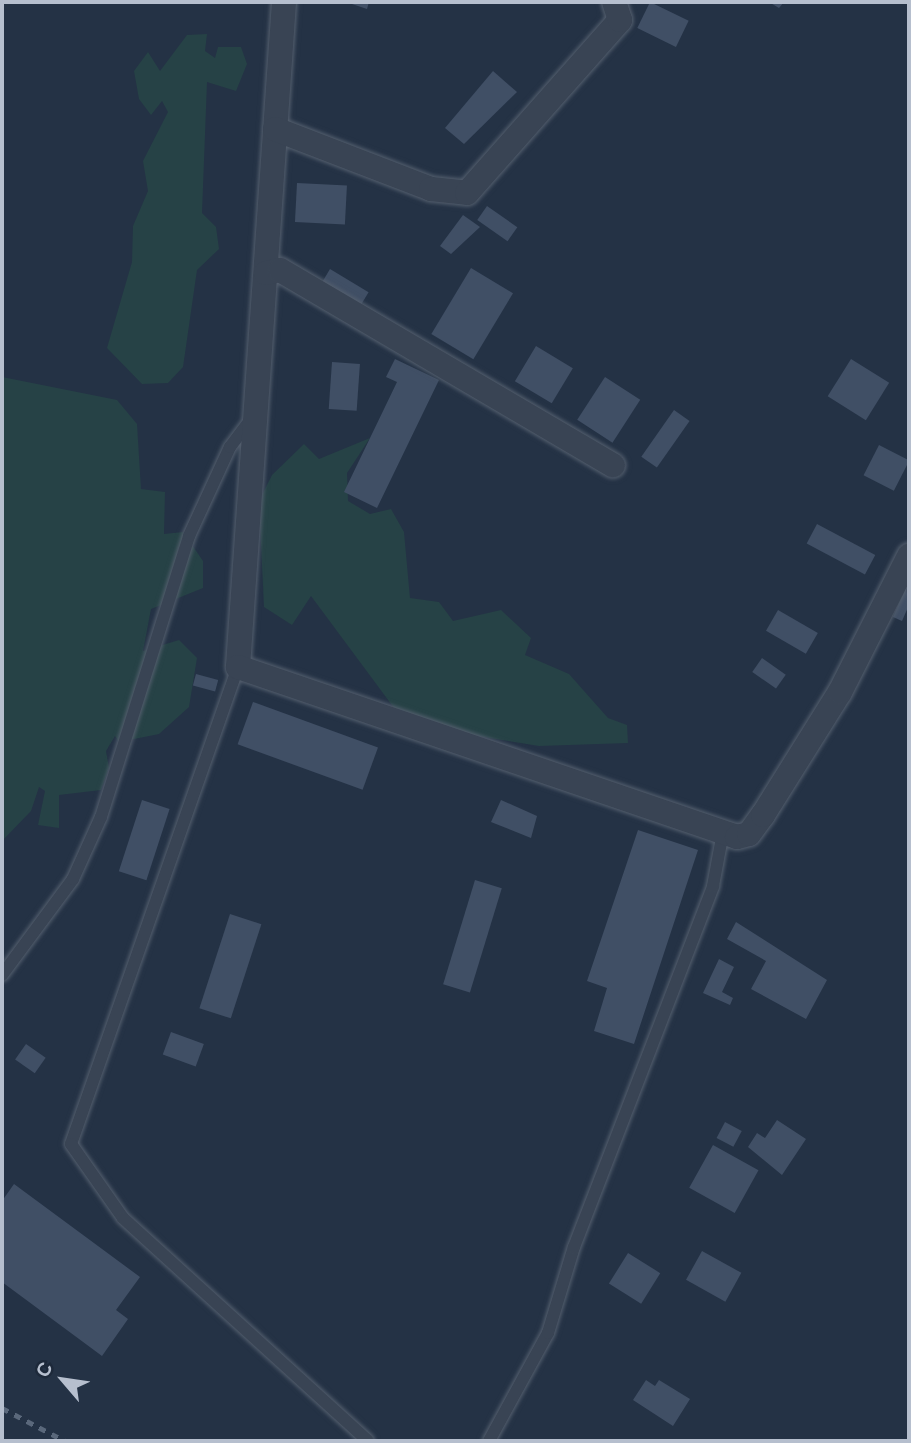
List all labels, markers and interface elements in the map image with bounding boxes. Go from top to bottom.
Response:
north arrow [28,1345,98,1415]
text: С [30,1358,58,1382]

